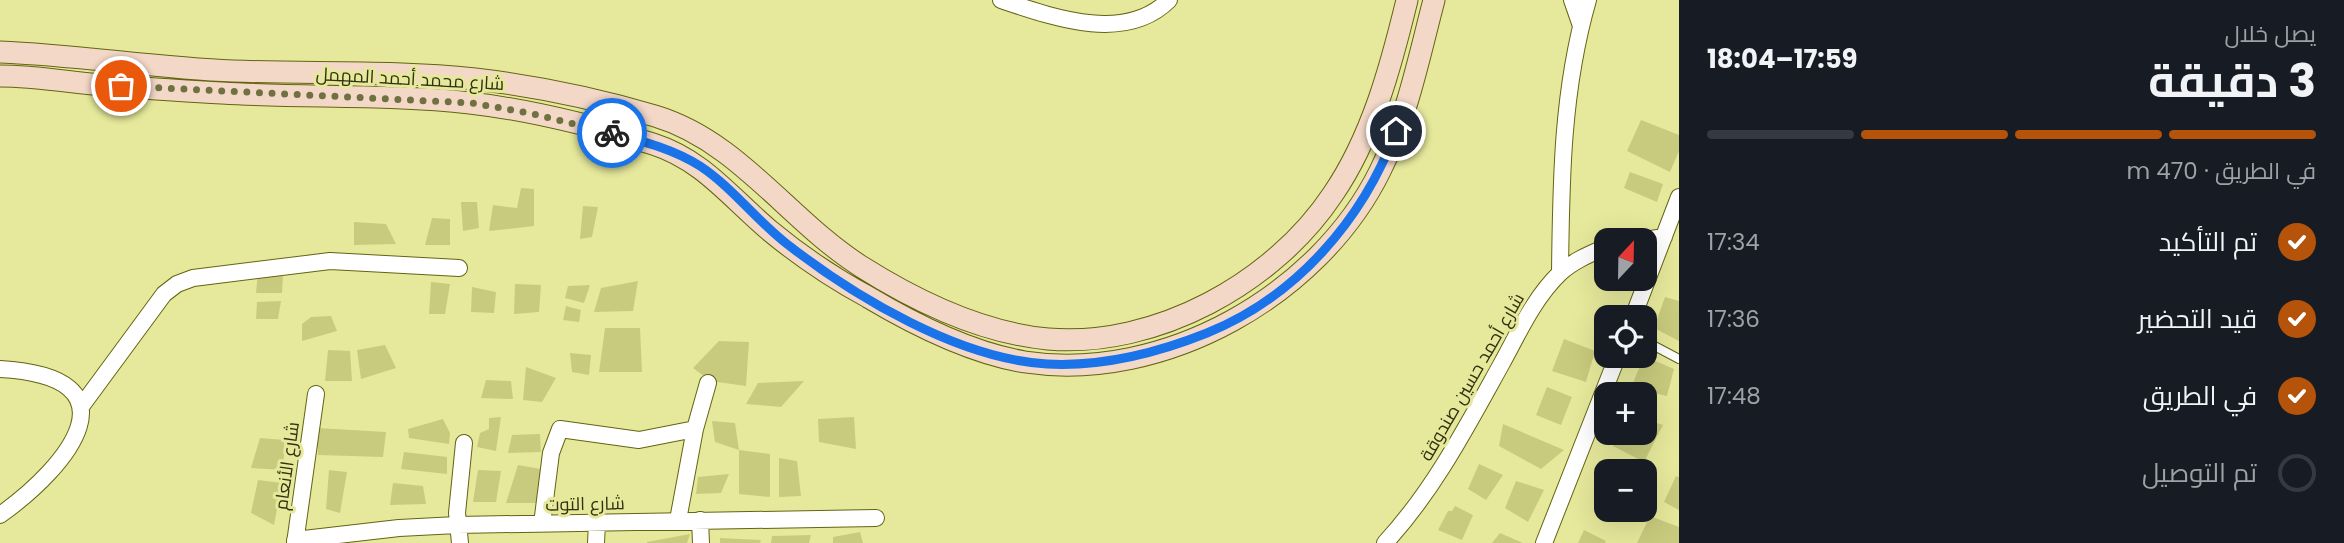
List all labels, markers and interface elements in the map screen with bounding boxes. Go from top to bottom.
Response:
text: يصل خلال [2225,18,2316,50]
text: 17:59–18:04 [1707,41,1858,77]
text: 3 دقيقة [2148,49,2316,113]
pin [91,56,151,116]
street label: شارع محمد أحمد المهمل [315,61,505,96]
icon: bag [102,67,140,105]
courier [577,98,647,168]
pin [1366,101,1426,161]
icon: home [1377,112,1415,150]
icon: bike [593,114,631,152]
text: في الطريق · 470 m [2126,155,2316,187]
icon: check [2278,223,2316,261]
text: تم التأكيد [2159,224,2257,260]
text: 17:34 [1707,226,1760,258]
north arrow [1594,228,1657,290]
map controls [1594,228,1657,522]
street label: شارع أحمد حسين صندوقة [1413,288,1530,465]
icon: check [2278,300,2316,338]
text: قيد التحضير [2138,301,2257,337]
text: 17:36 [1707,303,1760,335]
button: locate [1594,305,1657,368]
icon: check [2278,377,2316,415]
text: في الطريق [2143,378,2257,414]
text: 17:48 [1707,380,1761,412]
button: + [1594,382,1657,445]
street label: شارع الأنعام [268,420,305,512]
text: تم التوصيل [2142,455,2257,491]
button: − [1594,459,1657,522]
street label: شارع التوت [545,490,625,517]

